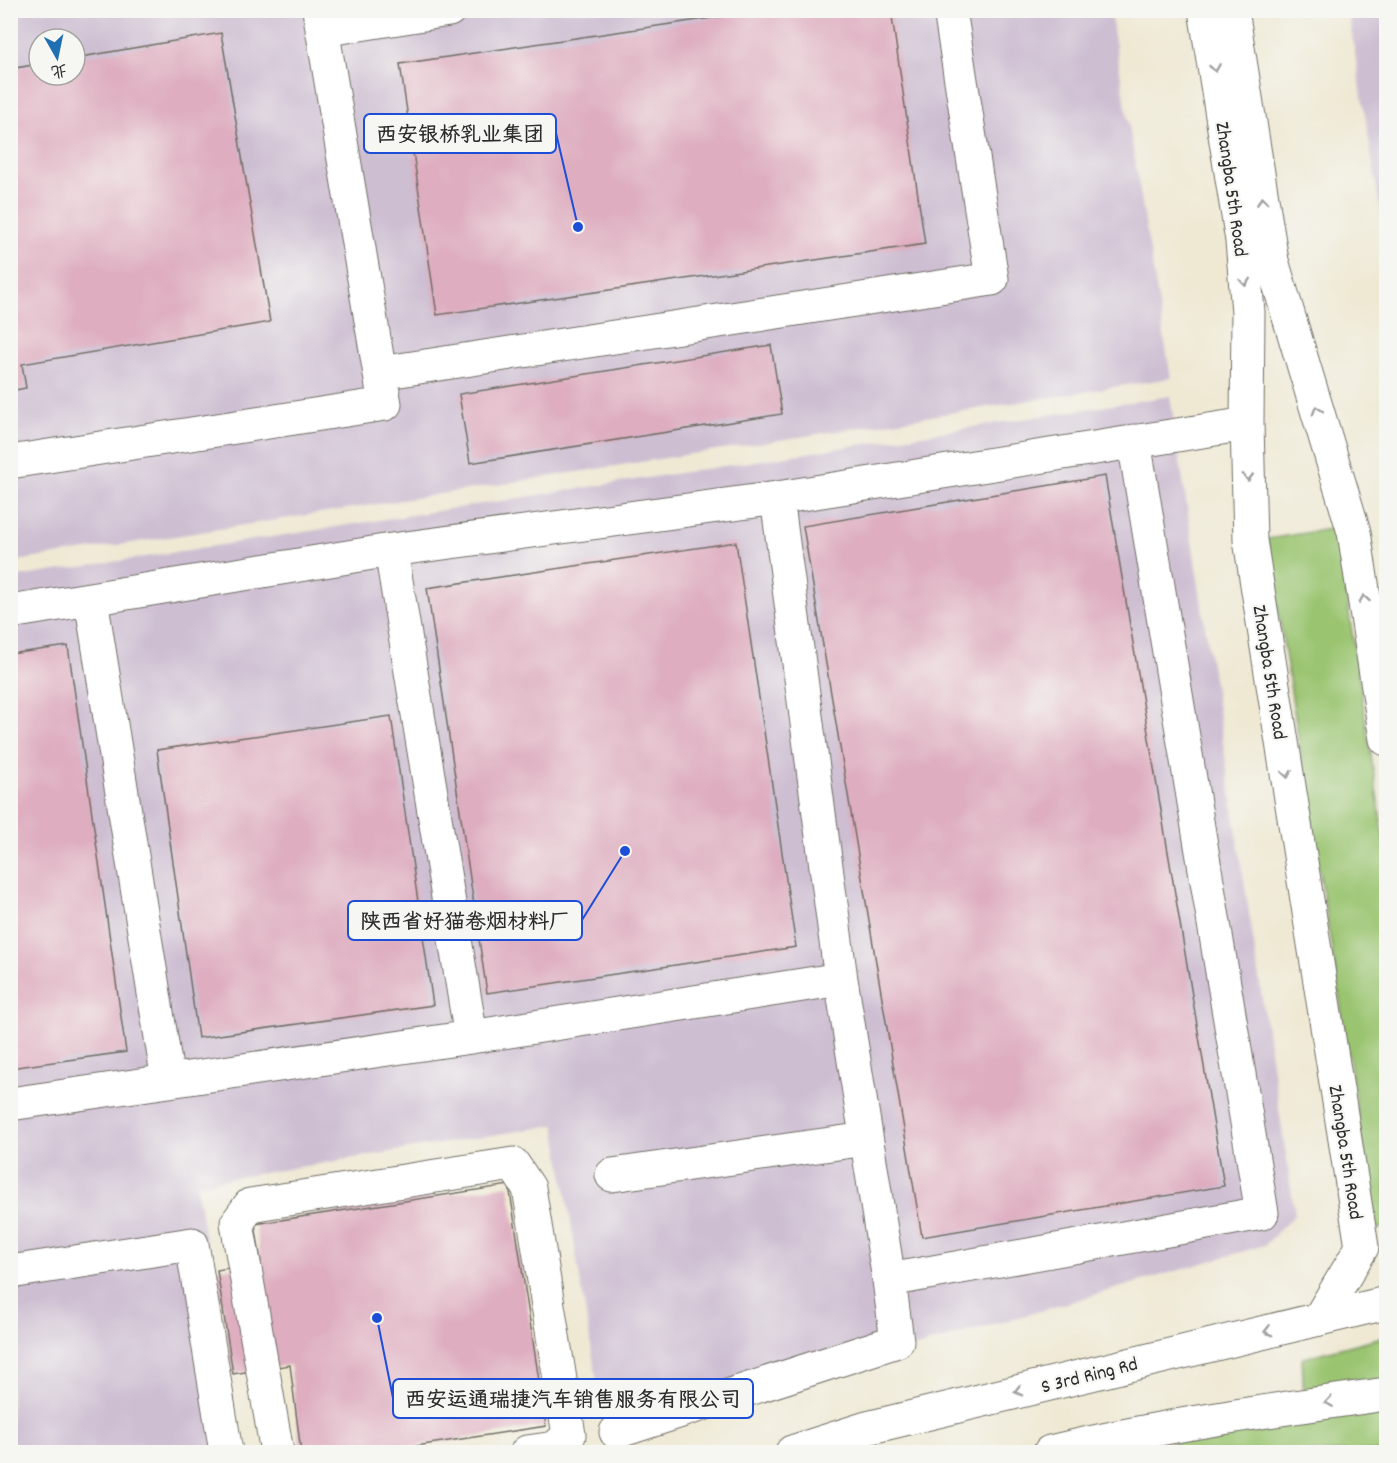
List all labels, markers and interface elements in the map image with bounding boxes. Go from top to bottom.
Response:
north arrow [27,27,87,87]
text: 北 [49,57,69,82]
one-way arrow [1208,64,1220,73]
callout: 西安银桥乳业集团 [364,114,556,153]
street label: Zhangba 5th Road [1207,120,1253,259]
text: 西安银桥乳业集团 [376,122,544,152]
one-way arrow [1257,197,1269,206]
one-way arrow [1239,277,1252,286]
one-way arrow [1312,405,1324,416]
one-way arrow [1242,472,1255,481]
one-way arrow [1359,594,1371,603]
street label: Zhangba 5th Road [1244,603,1292,742]
one-way arrow [1280,769,1293,779]
callout: 陕西省好猫卷烟材料厂 [348,901,582,940]
text: 陕西省好猫卷烟材料厂 [360,909,570,939]
street label: Zhangba 5th Road [1320,1083,1368,1222]
one-way arrow [1264,1324,1274,1337]
street label: S 3rd Ring Rd [1038,1351,1141,1402]
callout: 西安运通瑞捷汽车销售服务有限公司 [393,1379,753,1418]
one-way arrow [1013,1384,1023,1397]
text: 西安运通瑞捷汽车销售服务有限公司 [405,1387,741,1417]
one-way arrow [1324,1396,1333,1408]

